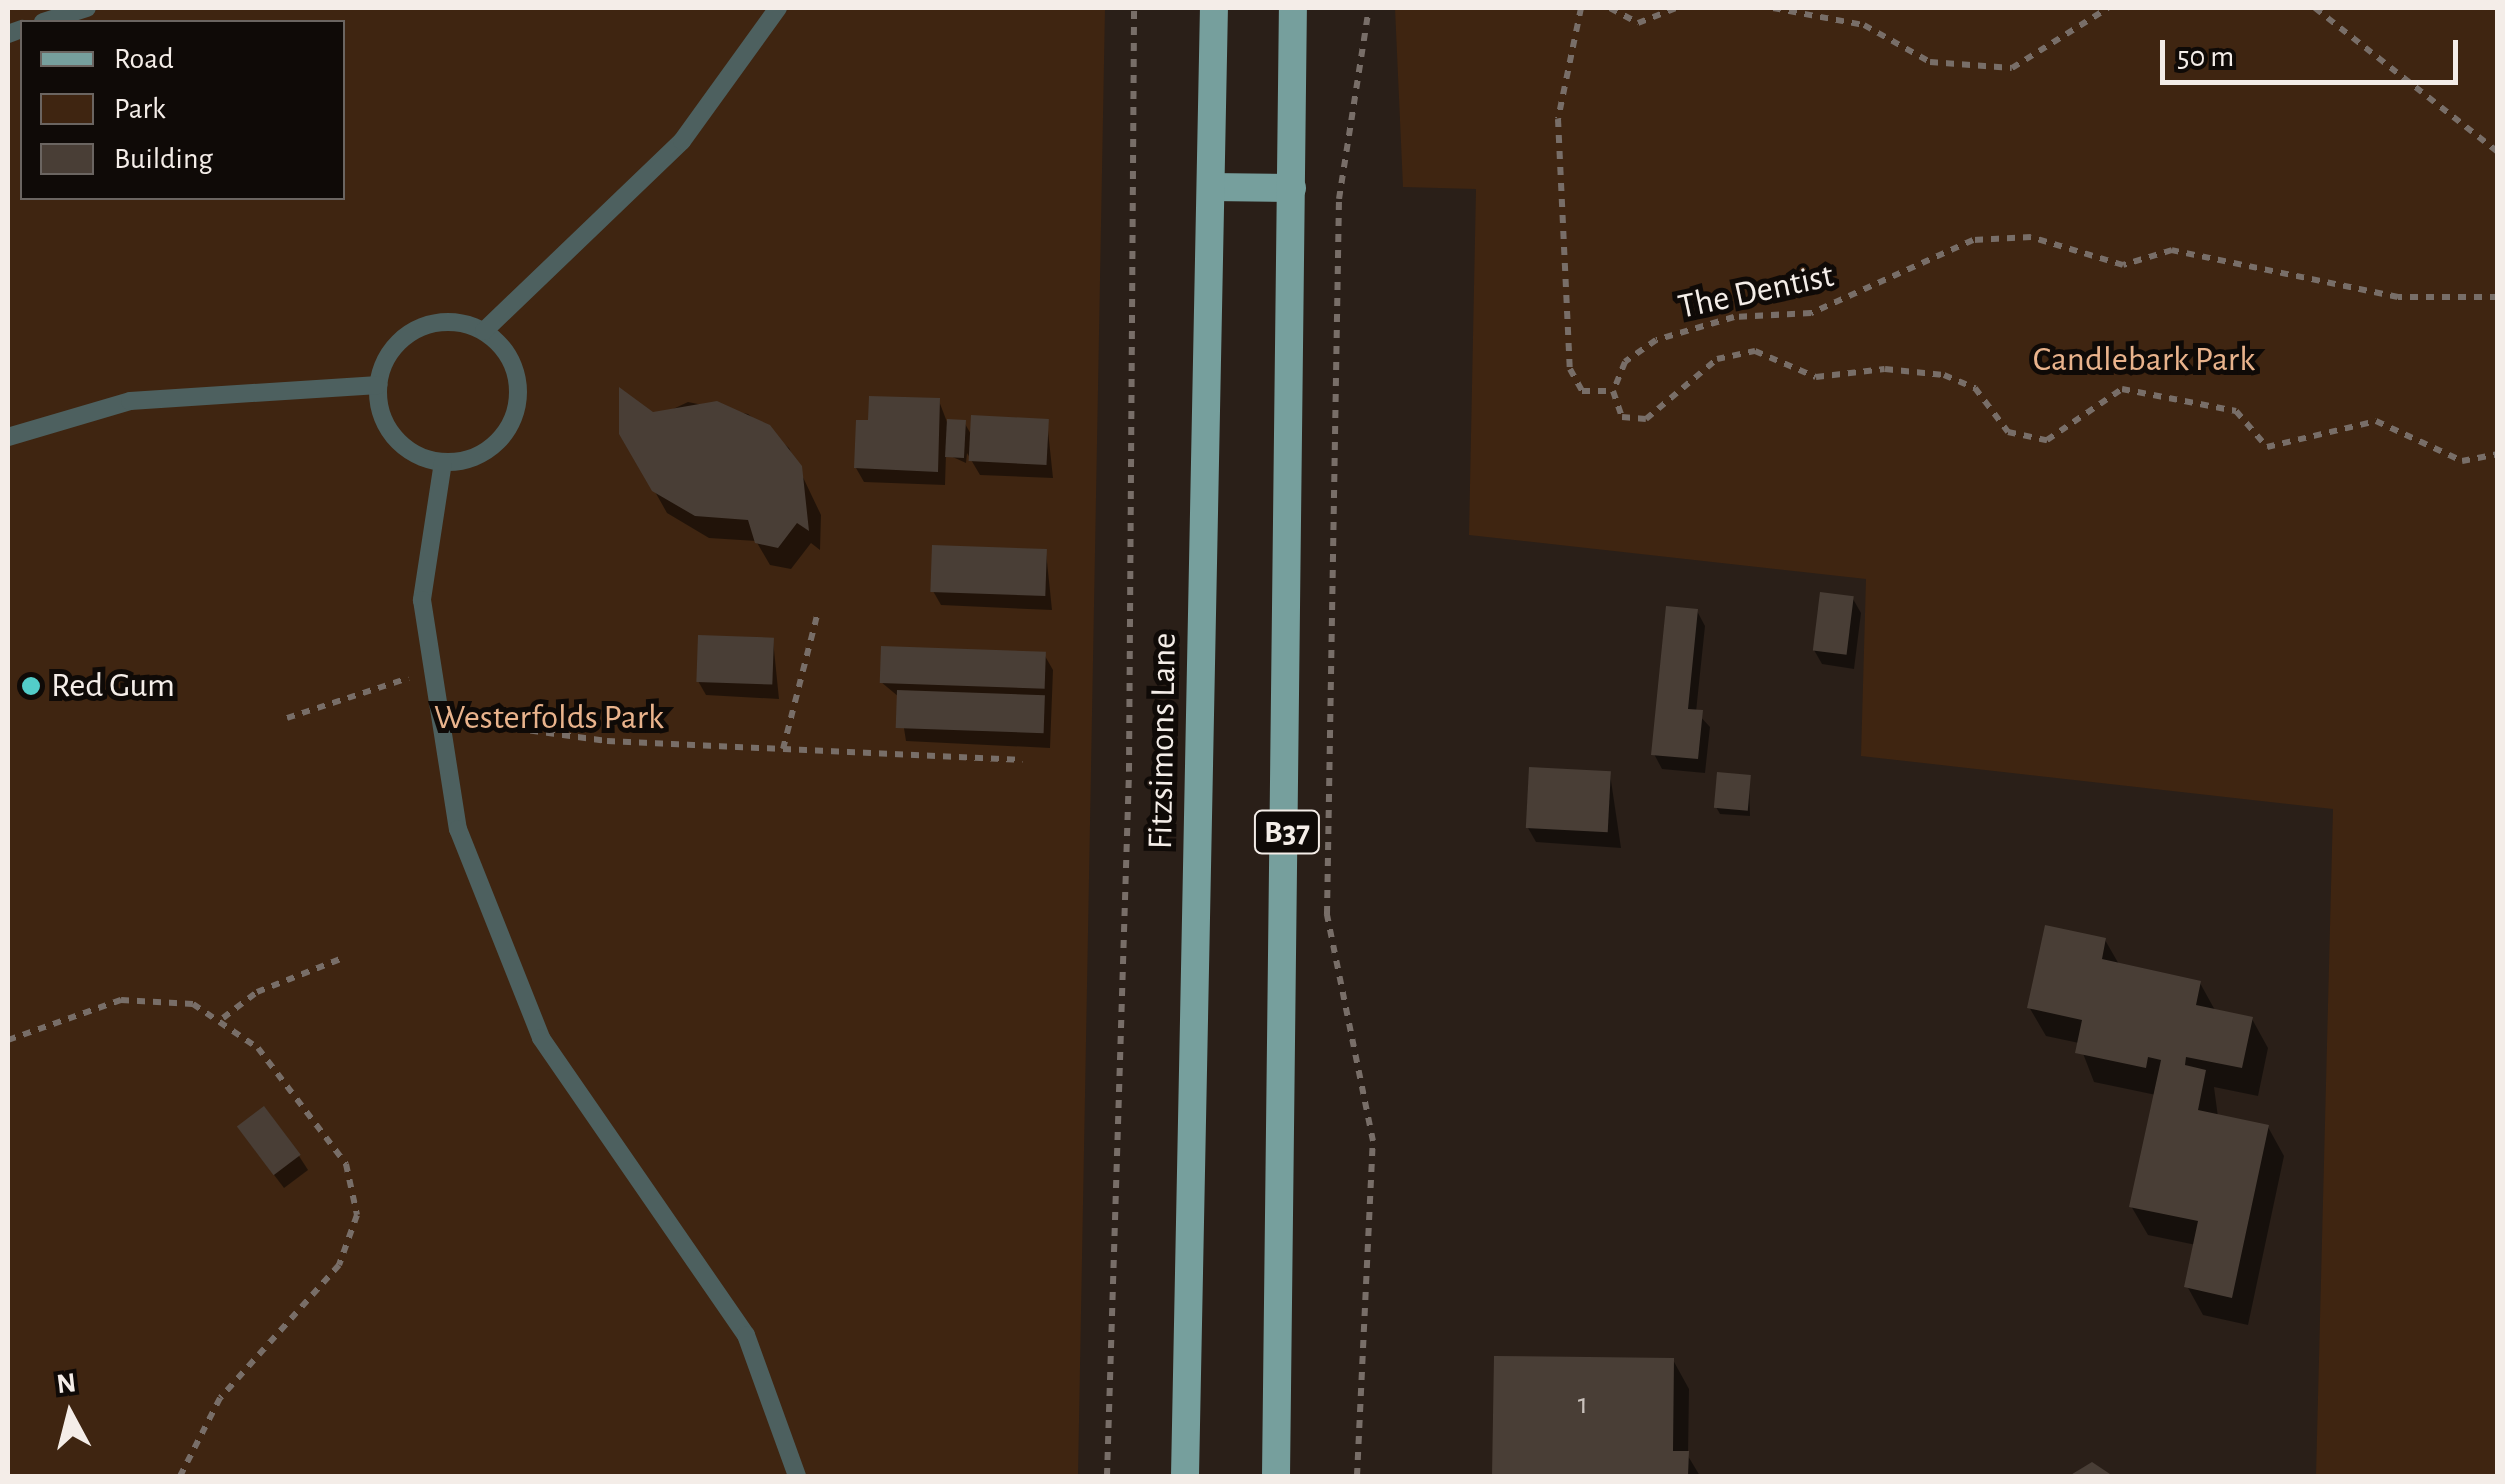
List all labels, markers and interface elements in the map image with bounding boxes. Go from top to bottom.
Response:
legend [20,20,345,200]
scale bar [2165,20,2462,82]
text: 50 m [2177,42,2234,72]
text: Road [114,44,174,74]
text: Park [114,94,166,124]
text: Building [114,144,213,174]
street label: The Dentist [1675,255,1837,329]
park label: Candlebark Park [2033,339,2255,381]
street label: Fitzsimons Lane [1140,632,1186,850]
place label: Red Gum [51,665,175,707]
marker: Red Gum [20,675,42,697]
park label: Westerfolds Park [434,697,664,739]
road number: B37 [1252,805,1322,859]
north arrow [20,1364,120,1464]
text: N [55,1369,78,1399]
house number: 1 [1578,1386,1588,1422]

